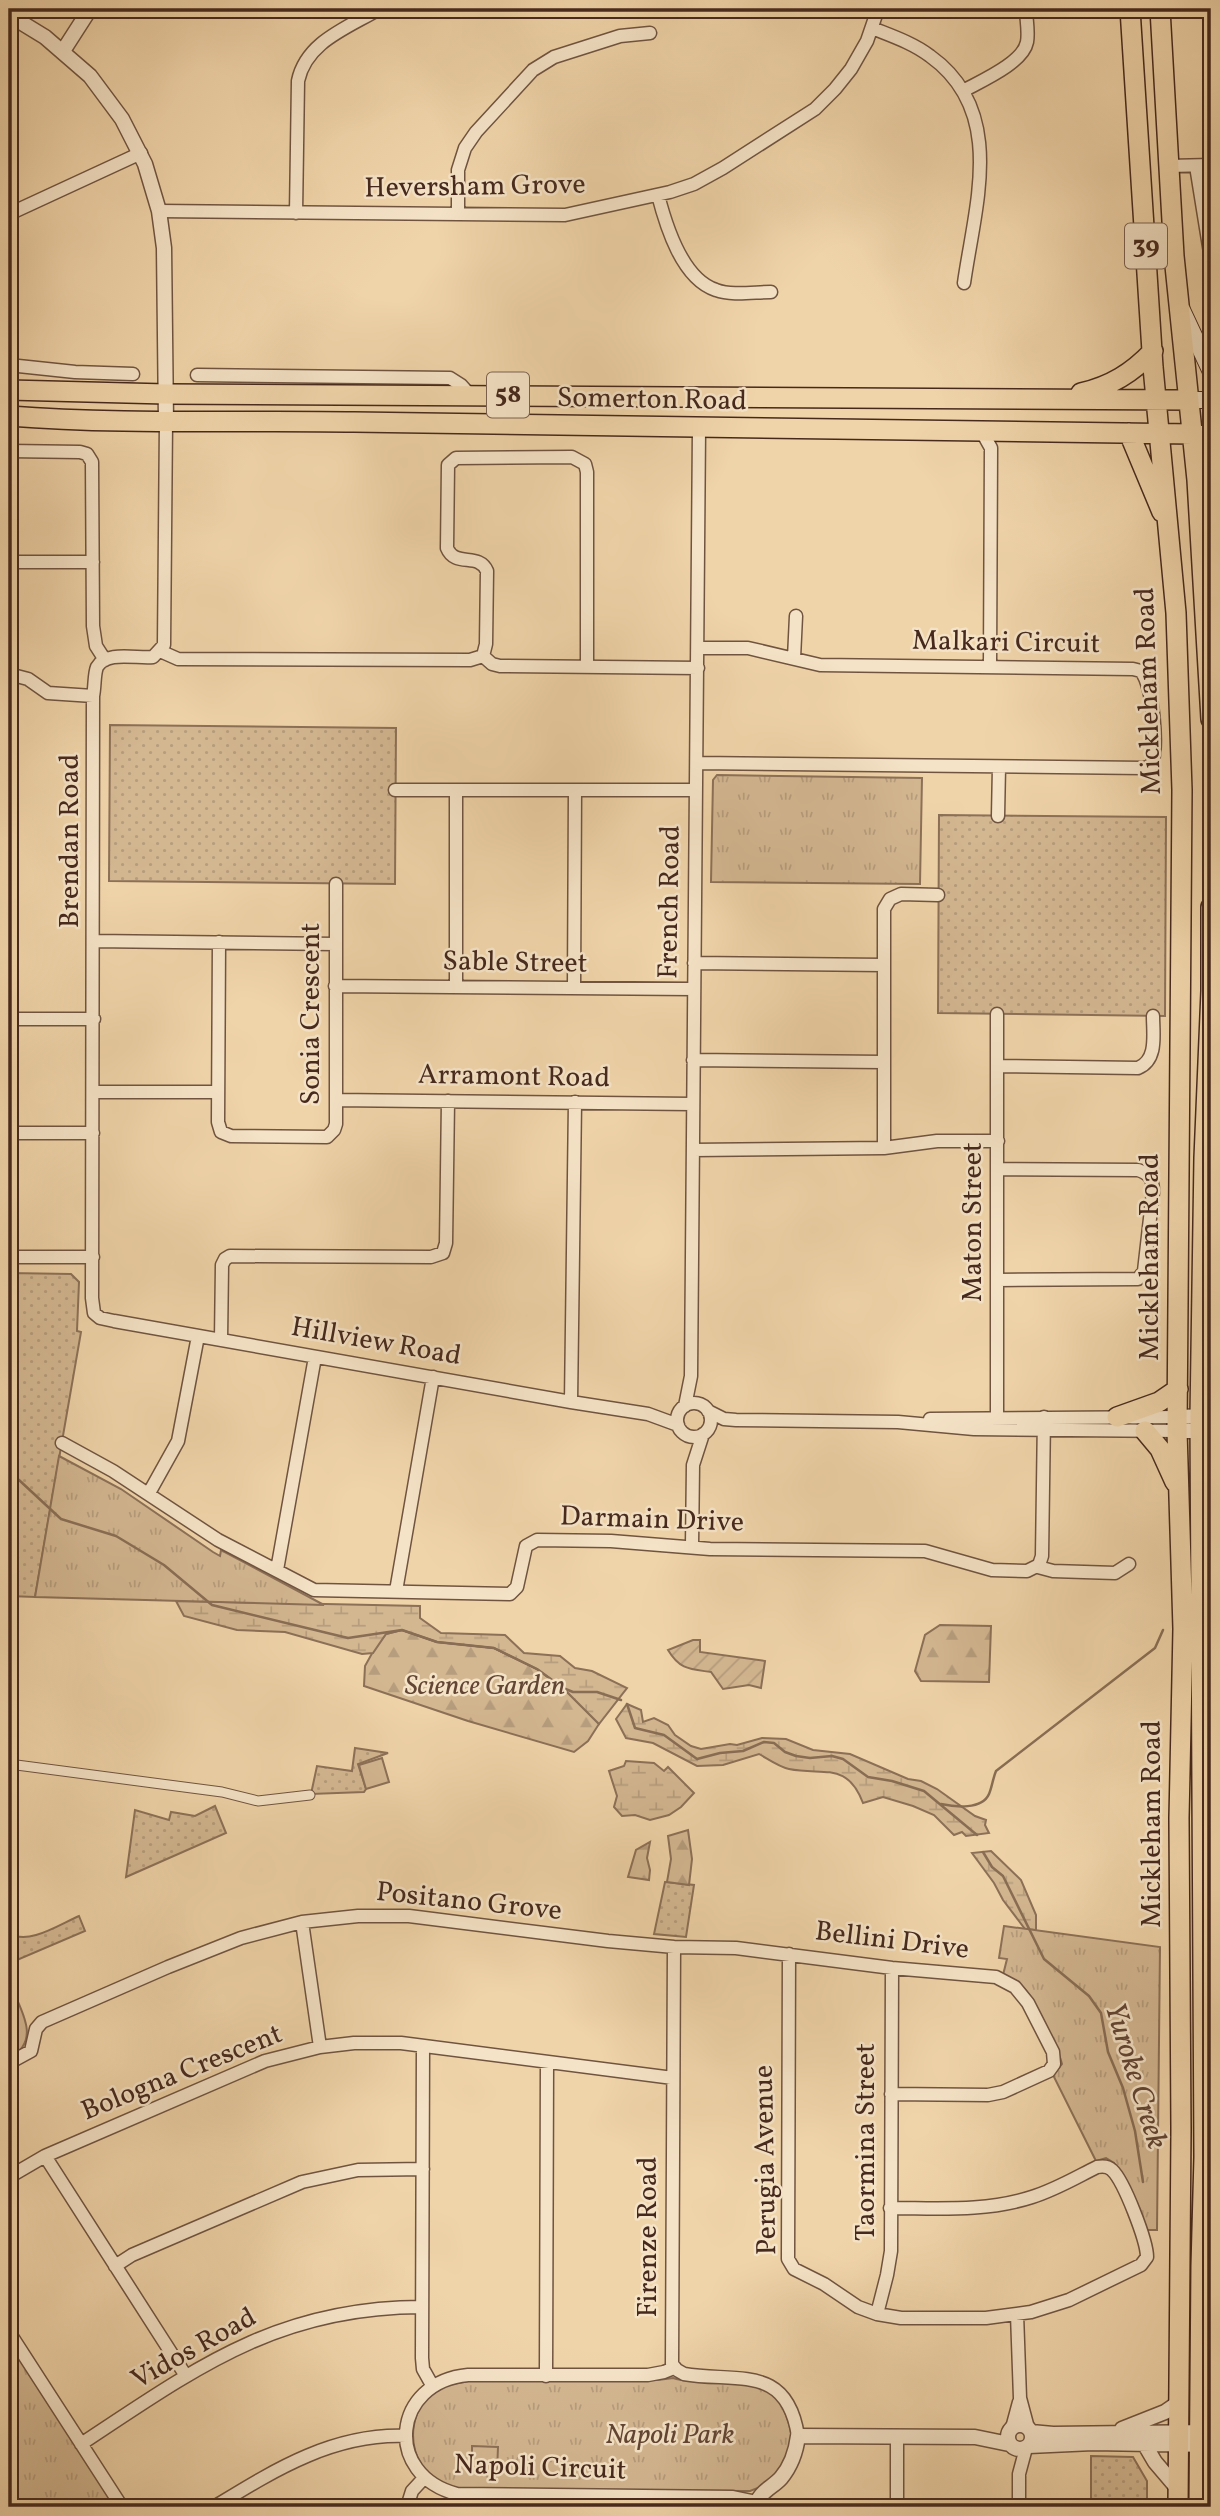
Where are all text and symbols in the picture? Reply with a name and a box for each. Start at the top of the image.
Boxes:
street label: Heversham Grove [364,166,586,208]
road number: 39 [1125,224,1167,268]
road number: 58 [487,372,529,418]
street label: Somerton Road [557,379,747,421]
street label: Mickleham Road [1126,587,1172,795]
street label: Malkari Circuit [911,622,1101,664]
street label: Brendan Road [51,754,90,928]
street label: French Road [649,825,691,979]
street label: Sonia Crescent [292,923,331,1105]
street label: Sable Street [442,942,588,984]
street label: Arramont Road [418,1056,610,1098]
street label: Maton Street [954,1142,993,1302]
street label: Mickleham Road [1131,1153,1170,1361]
street label: Hillview Road [288,1308,464,1376]
street label: Darmain Drive [559,1497,745,1543]
park label: Science Garden [405,1667,565,1706]
street label: Mickleham Road [1133,1720,1172,1928]
street label: Positano Grove [374,1873,564,1931]
street label: Bellini Drive [813,1912,971,1970]
water label: Yuroke Creek [1093,1998,1177,2155]
street label: Bologna Crescent [76,2015,288,2131]
street label: Taormina Street [847,2043,886,2241]
street label: Perugia Avenue [745,2064,787,2256]
street label: Firenze Road [629,2156,668,2318]
street label: Vidos Road [124,2299,264,2399]
park label: Napoli Park [606,2416,734,2455]
street label: Napoli Circuit [453,2445,627,2491]

